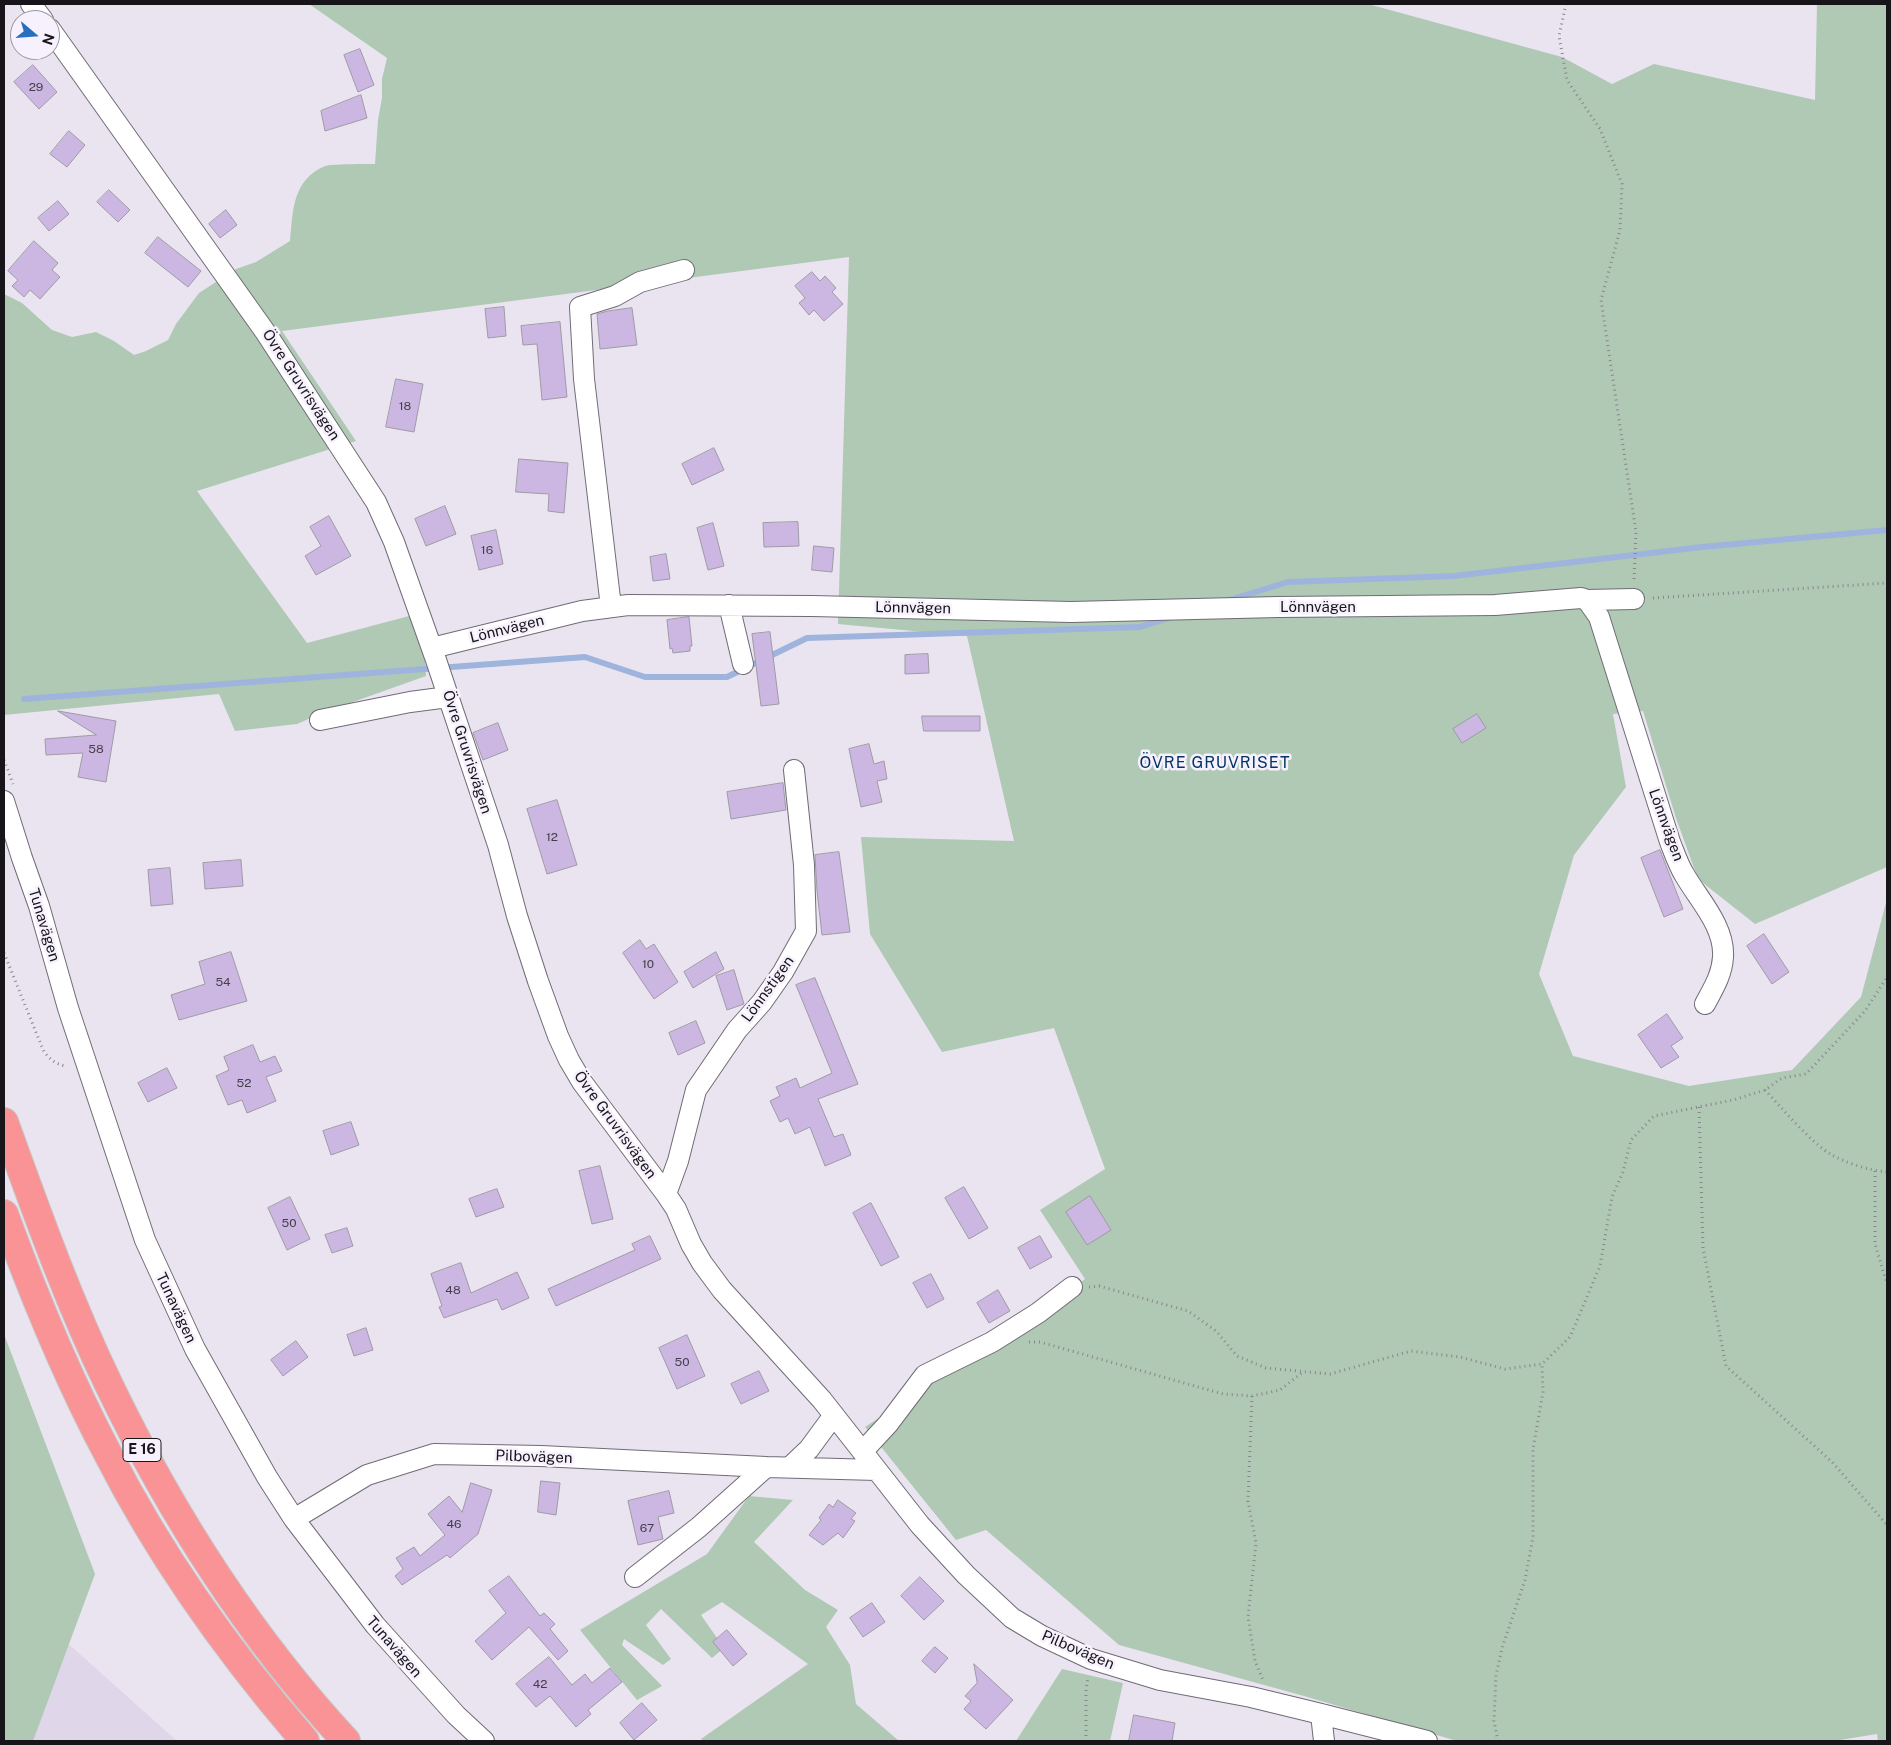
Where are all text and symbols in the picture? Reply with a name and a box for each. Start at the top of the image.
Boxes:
north arrow [10,10,60,60]
text: N [39,32,58,47]
house number: 29 [29,80,43,94]
street label: Övre Gruvrisvägen [258,326,344,444]
house number: 18 [399,399,411,413]
house number: 16 [481,543,493,557]
street label: Lönnvägen [875,598,951,618]
street label: Lönnvägen [1280,598,1356,616]
street label: Lönnvägen [468,611,546,647]
street label: Övre Gruvrisvägen [439,688,495,816]
house number: 58 [88,742,104,756]
district label: ÖVRE GRUVRISET [1138,753,1292,773]
street label: Lönnvägen [1645,786,1687,864]
house number: 12 [546,830,558,844]
street label: Tunavägen [24,886,64,964]
street label: Lönnstigen [738,952,798,1026]
house number: 10 [642,957,654,971]
house number: 54 [215,975,231,989]
street label: Övre Gruvrisvägen [570,1068,660,1182]
house number: 52 [237,1076,251,1090]
house number: 50 [281,1216,297,1230]
street label: Tunavägen [152,1270,200,1346]
house number: 48 [445,1283,461,1297]
house number: 50 [674,1355,690,1369]
road number: E 16 [123,1438,161,1462]
street label: Pilbovägen [495,1447,573,1467]
house number: 46 [446,1517,462,1531]
house number: 67 [640,1521,654,1535]
street label: Tunavägen [362,1613,426,1681]
street label: Pilbovägen [1039,1627,1117,1673]
house number: 42 [533,1677,547,1691]

